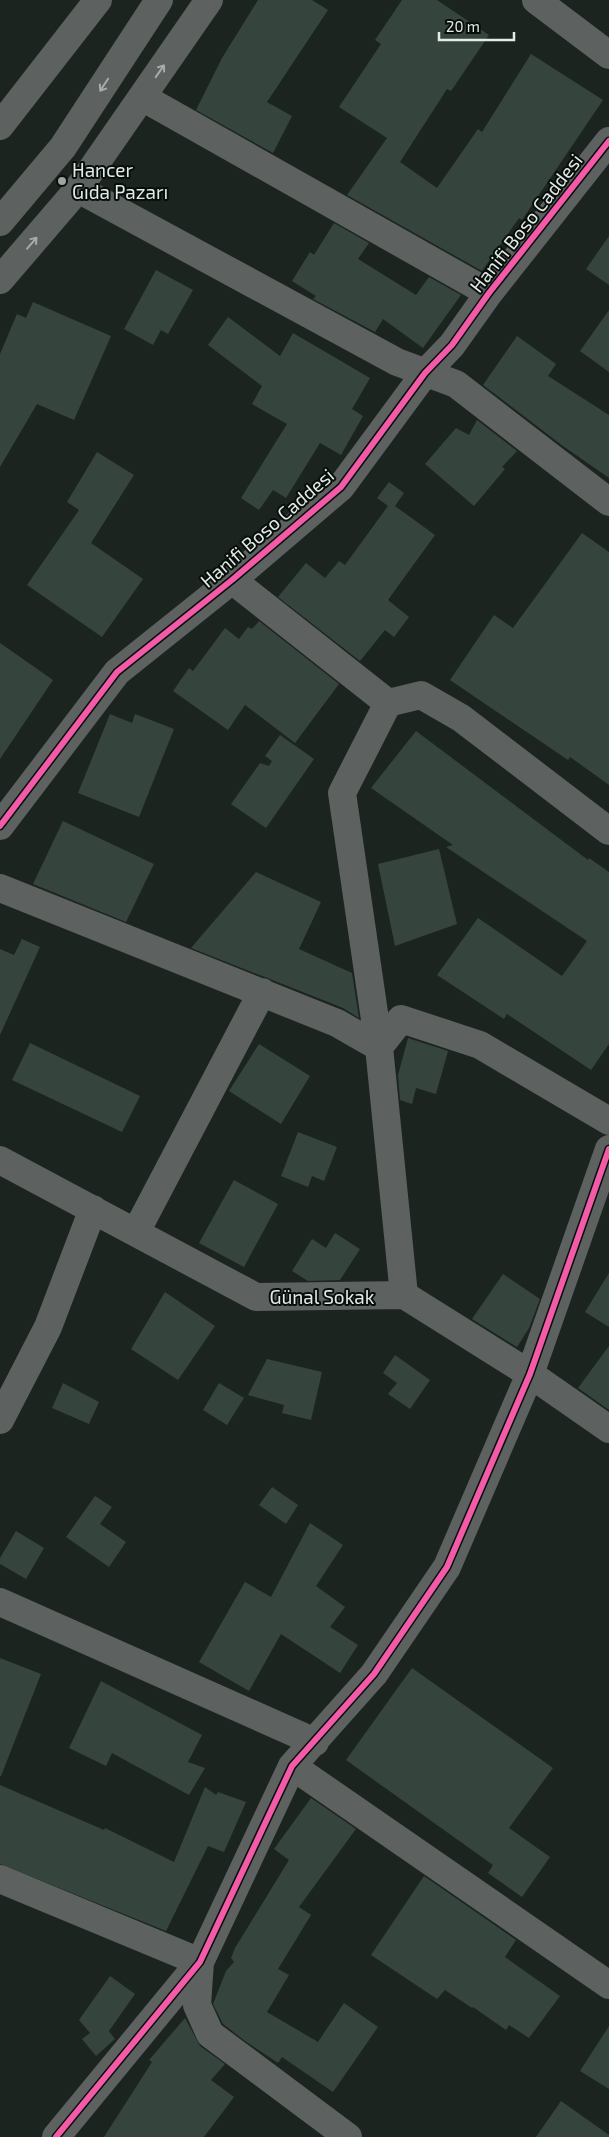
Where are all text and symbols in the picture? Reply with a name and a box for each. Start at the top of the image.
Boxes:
scale bar [439,10,514,42]
text: 20 m [446,17,480,35]
one-way arrow [155,64,165,78]
one-way arrow [98,78,109,92]
street label: Hanifi Boso Caddesi [464,149,587,297]
place label: Hancer Gıda Pazarı [72,158,168,203]
marker: Hancer Gıda Pazarı [56,175,68,187]
one-way arrow [26,237,37,250]
street label: Hanifi Boso Caddesi [195,463,338,592]
street label: Günal Sokak [270,1285,375,1308]

